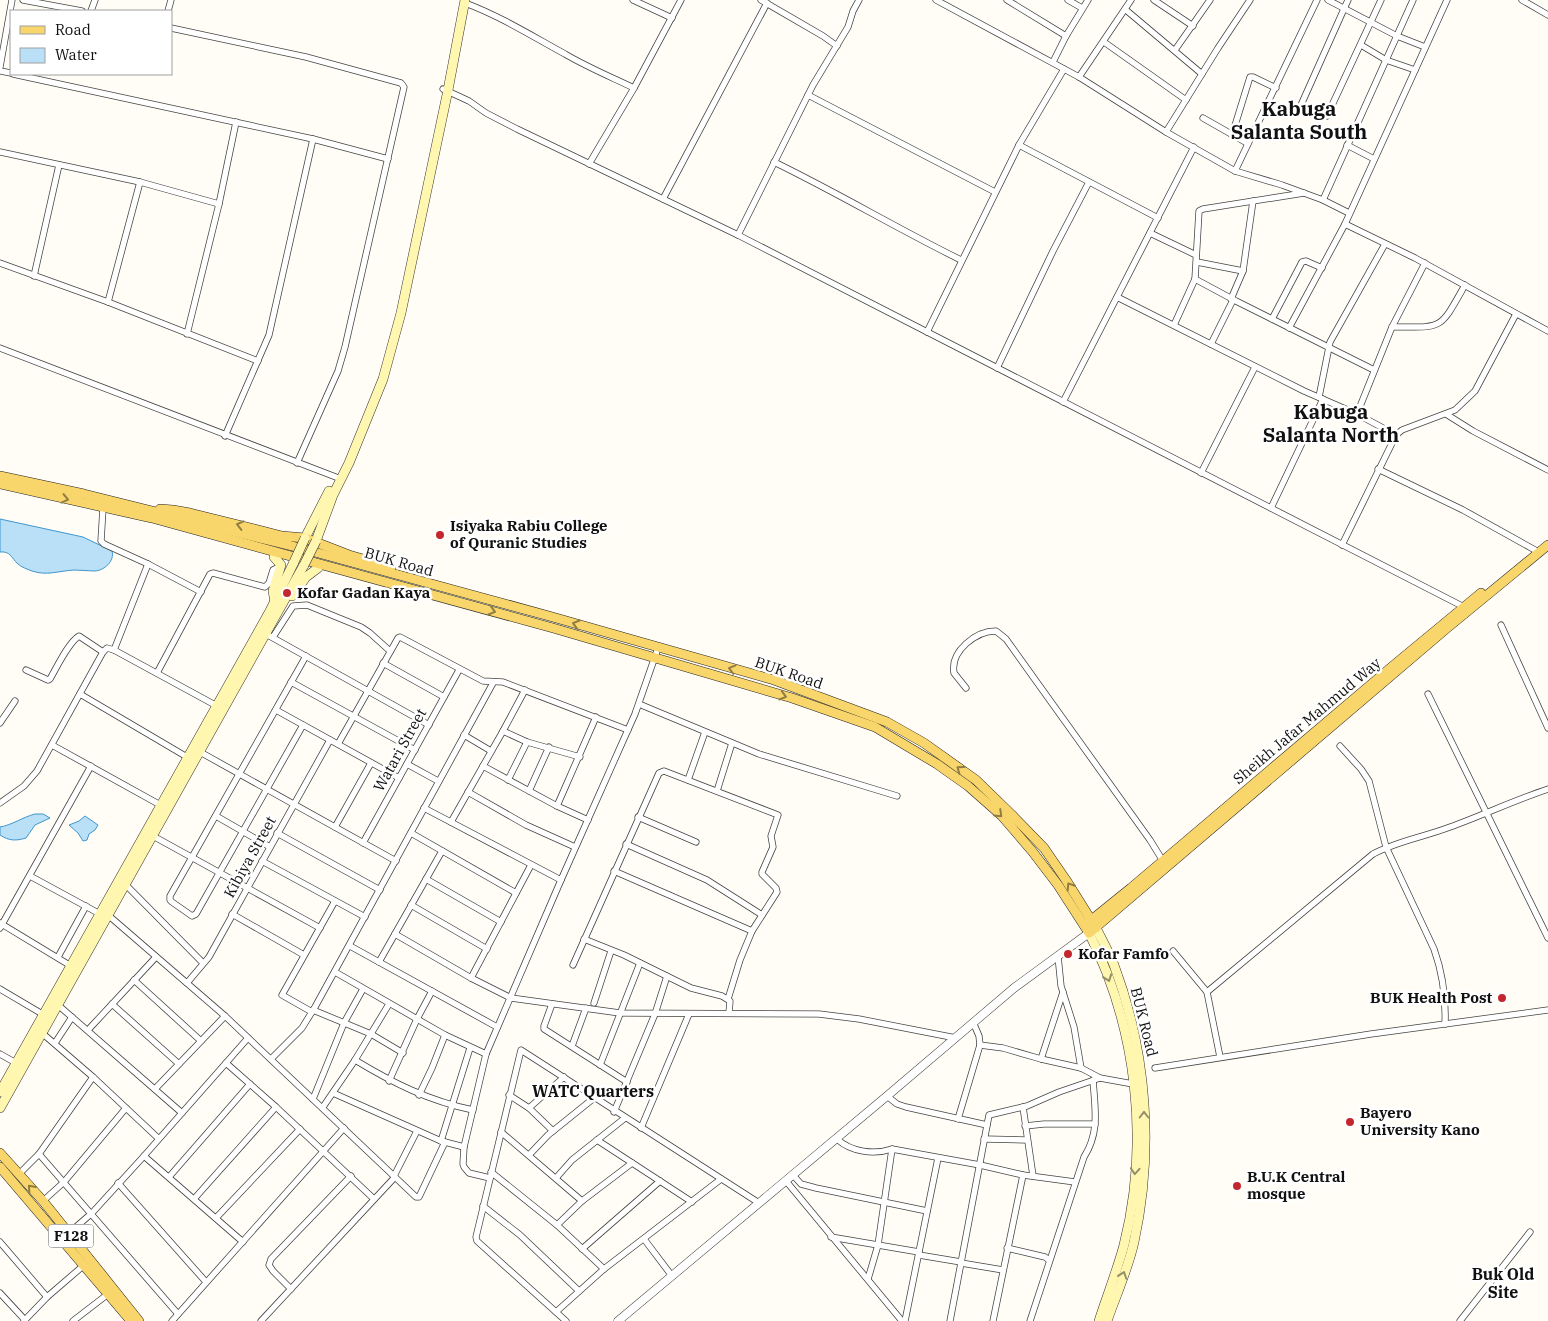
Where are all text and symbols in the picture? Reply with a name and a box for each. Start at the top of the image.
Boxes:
legend [10,10,172,75]
text: Road [55,20,91,39]
text: Water [55,45,97,64]
district label: Kabuga Salanta South [1231,95,1367,145]
district label: Kabuga Salanta North [1263,398,1399,448]
one-way arrow [60,493,69,504]
place label: Isiyaka Rabiu College of Quranic Studies [450,516,608,552]
one-way arrow [237,521,245,531]
marker: Isiyaka Rabiu College of Quranic Studies [434,529,446,541]
street label: BUK Road [362,543,436,580]
place label: Kofar Gadan Kaya [297,583,431,602]
marker: Kofar Gadan Kaya [281,587,293,599]
one-way arrow [488,606,496,616]
one-way arrow [572,620,581,630]
street label: BUK Road [753,652,826,693]
street label: Sheikh Jafar Mahmud Way [1229,653,1385,788]
one-way arrow [729,664,737,674]
one-way arrow [778,690,786,700]
street label: Watari Street [369,705,430,795]
one-way arrow [956,765,965,775]
one-way arrow [994,808,1003,817]
street label: Kibiya Street [219,813,280,901]
one-way arrow [1067,882,1077,891]
place label: Kofar Famfo [1078,944,1169,963]
marker: Kofar Famfo [1062,948,1074,960]
one-way arrow [1102,973,1112,981]
street label: BUK Road [1127,985,1162,1059]
place label: BUK Health Post [1370,988,1492,1007]
marker: BUK Health Post [1496,992,1508,1004]
district label: WATC Quarters [532,1081,654,1101]
place label: Bayero University Kano [1360,1103,1480,1139]
one-way arrow [1139,1111,1149,1118]
marker: Bayero University Kano [1344,1116,1356,1128]
place label: B.U.K Central mosque [1247,1167,1346,1203]
one-way arrow [1130,1168,1141,1176]
marker: B.U.K Central mosque [1231,1180,1243,1192]
one-way arrow [28,1185,37,1194]
road number: F128 [48,1224,94,1248]
district label: Buk Old Site [1472,1264,1534,1302]
one-way arrow [1117,1271,1127,1280]

